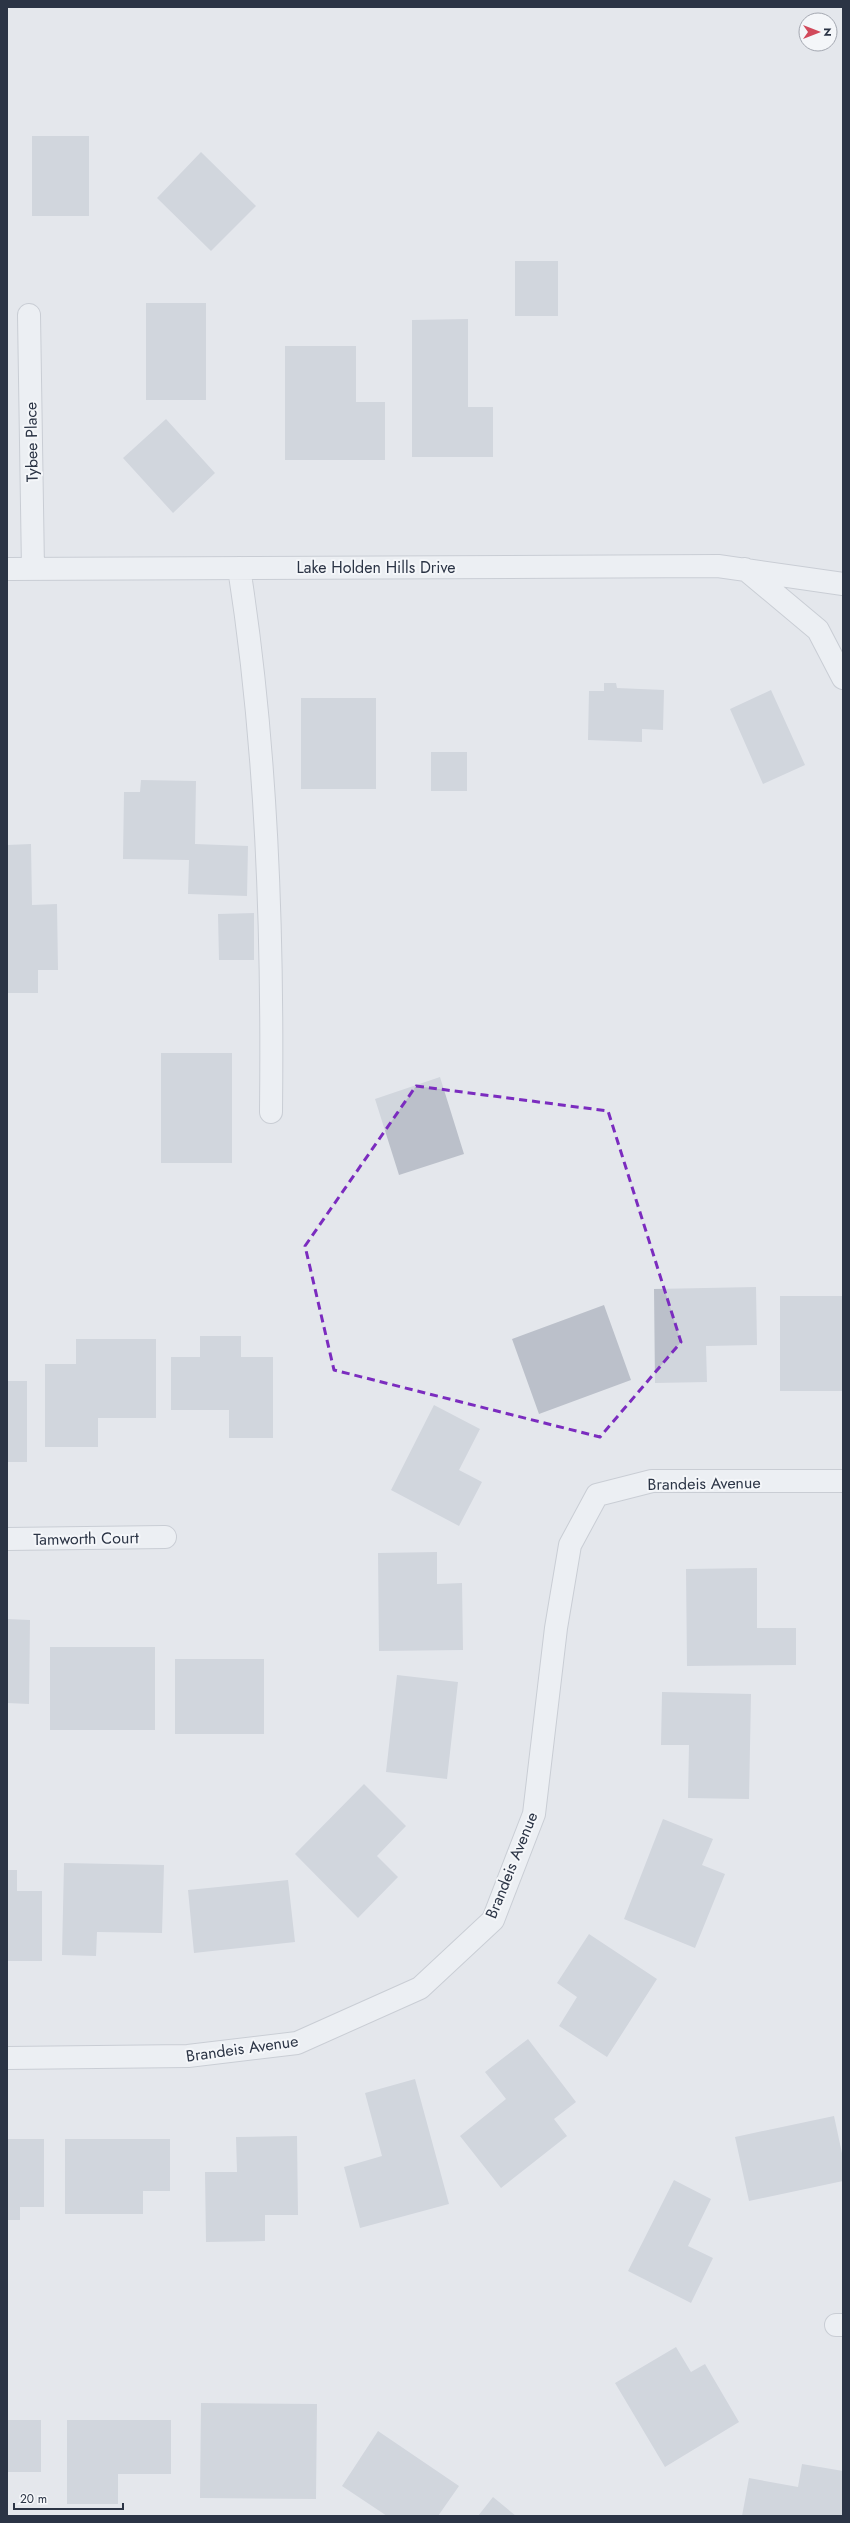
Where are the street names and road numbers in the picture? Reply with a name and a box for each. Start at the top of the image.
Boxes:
street label: Tybee Place [19,402,44,482]
street label: Lake Holden Hills Drive [297,556,455,579]
street label: Brandeis Avenue [647,1471,761,1496]
street label: Tamworth Court [33,1526,139,1551]
street label: Brandeis Avenue [480,1808,543,1922]
street label: Brandeis Avenue [184,2029,300,2068]

